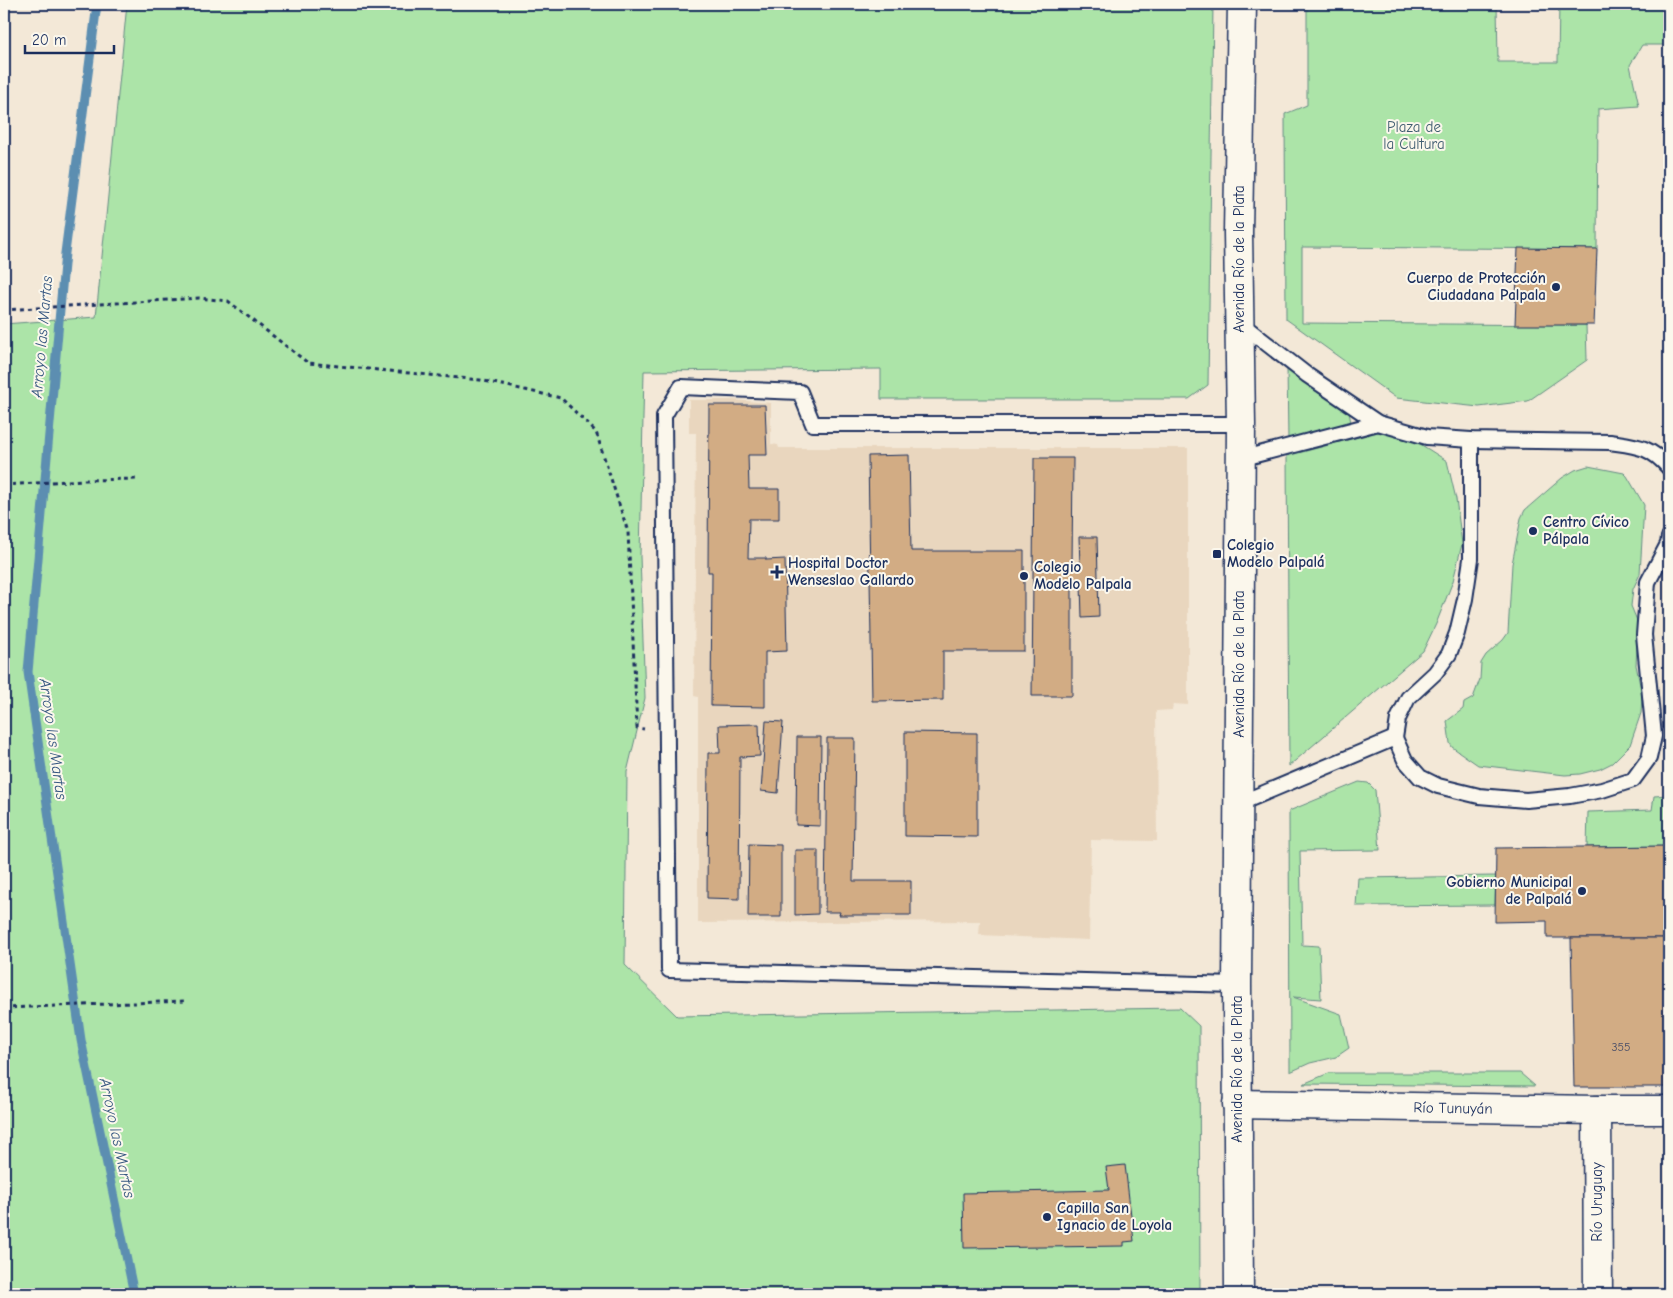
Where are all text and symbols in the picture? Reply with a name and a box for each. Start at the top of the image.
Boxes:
scale bar [25,22,114,54]
text: 20 m [32,31,66,49]
park label: Plaza de la Cultura [1383,118,1445,153]
street label: Avenida Río de la Plata [1230,185,1248,333]
place label: Cuerpo de Protección Ciudadana Palpala [1407,269,1546,304]
water label: Arroyo las Martas [28,275,56,400]
marker: Cuerpo de Protección Ciudadana Palpala [1550,281,1562,293]
place label: Centro Cívico Pálpala [1543,513,1629,548]
marker: Centro Cívico Pálpala [1527,525,1539,537]
place label: Colegio Modelo Palpalá [1227,536,1325,571]
marker: Colegio Modelo Palpalá [1211,548,1223,560]
place label: Hospital Doctor Wenseslao Gallardo [788,554,914,589]
place label: Colegio Modelo Palpala [1034,558,1132,593]
marker: Hospital Doctor Wenseslao Gallardo [770,565,784,579]
marker: Colegio Modelo Palpala [1018,570,1030,582]
street label: Avenida Río de la Plata [1230,590,1248,738]
water label: Arroyo las Martas [35,676,70,801]
place label: Gobierno Municipal de Palpalá [1446,873,1572,908]
marker: Gobierno Municipal de Palpalá [1576,885,1588,897]
street label: Avenida Río de la Plata [1228,995,1246,1143]
house number: 355 [1611,1040,1631,1054]
water label: Arroyo las Martas [95,1075,139,1200]
street label: Río Tunuyán [1413,1098,1493,1118]
street label: Río Uruguay [1588,1162,1606,1242]
place label: Capilla San Ignacio de Loyola [1057,1199,1172,1234]
marker: Capilla San Ignacio de Loyola [1041,1211,1053,1223]

